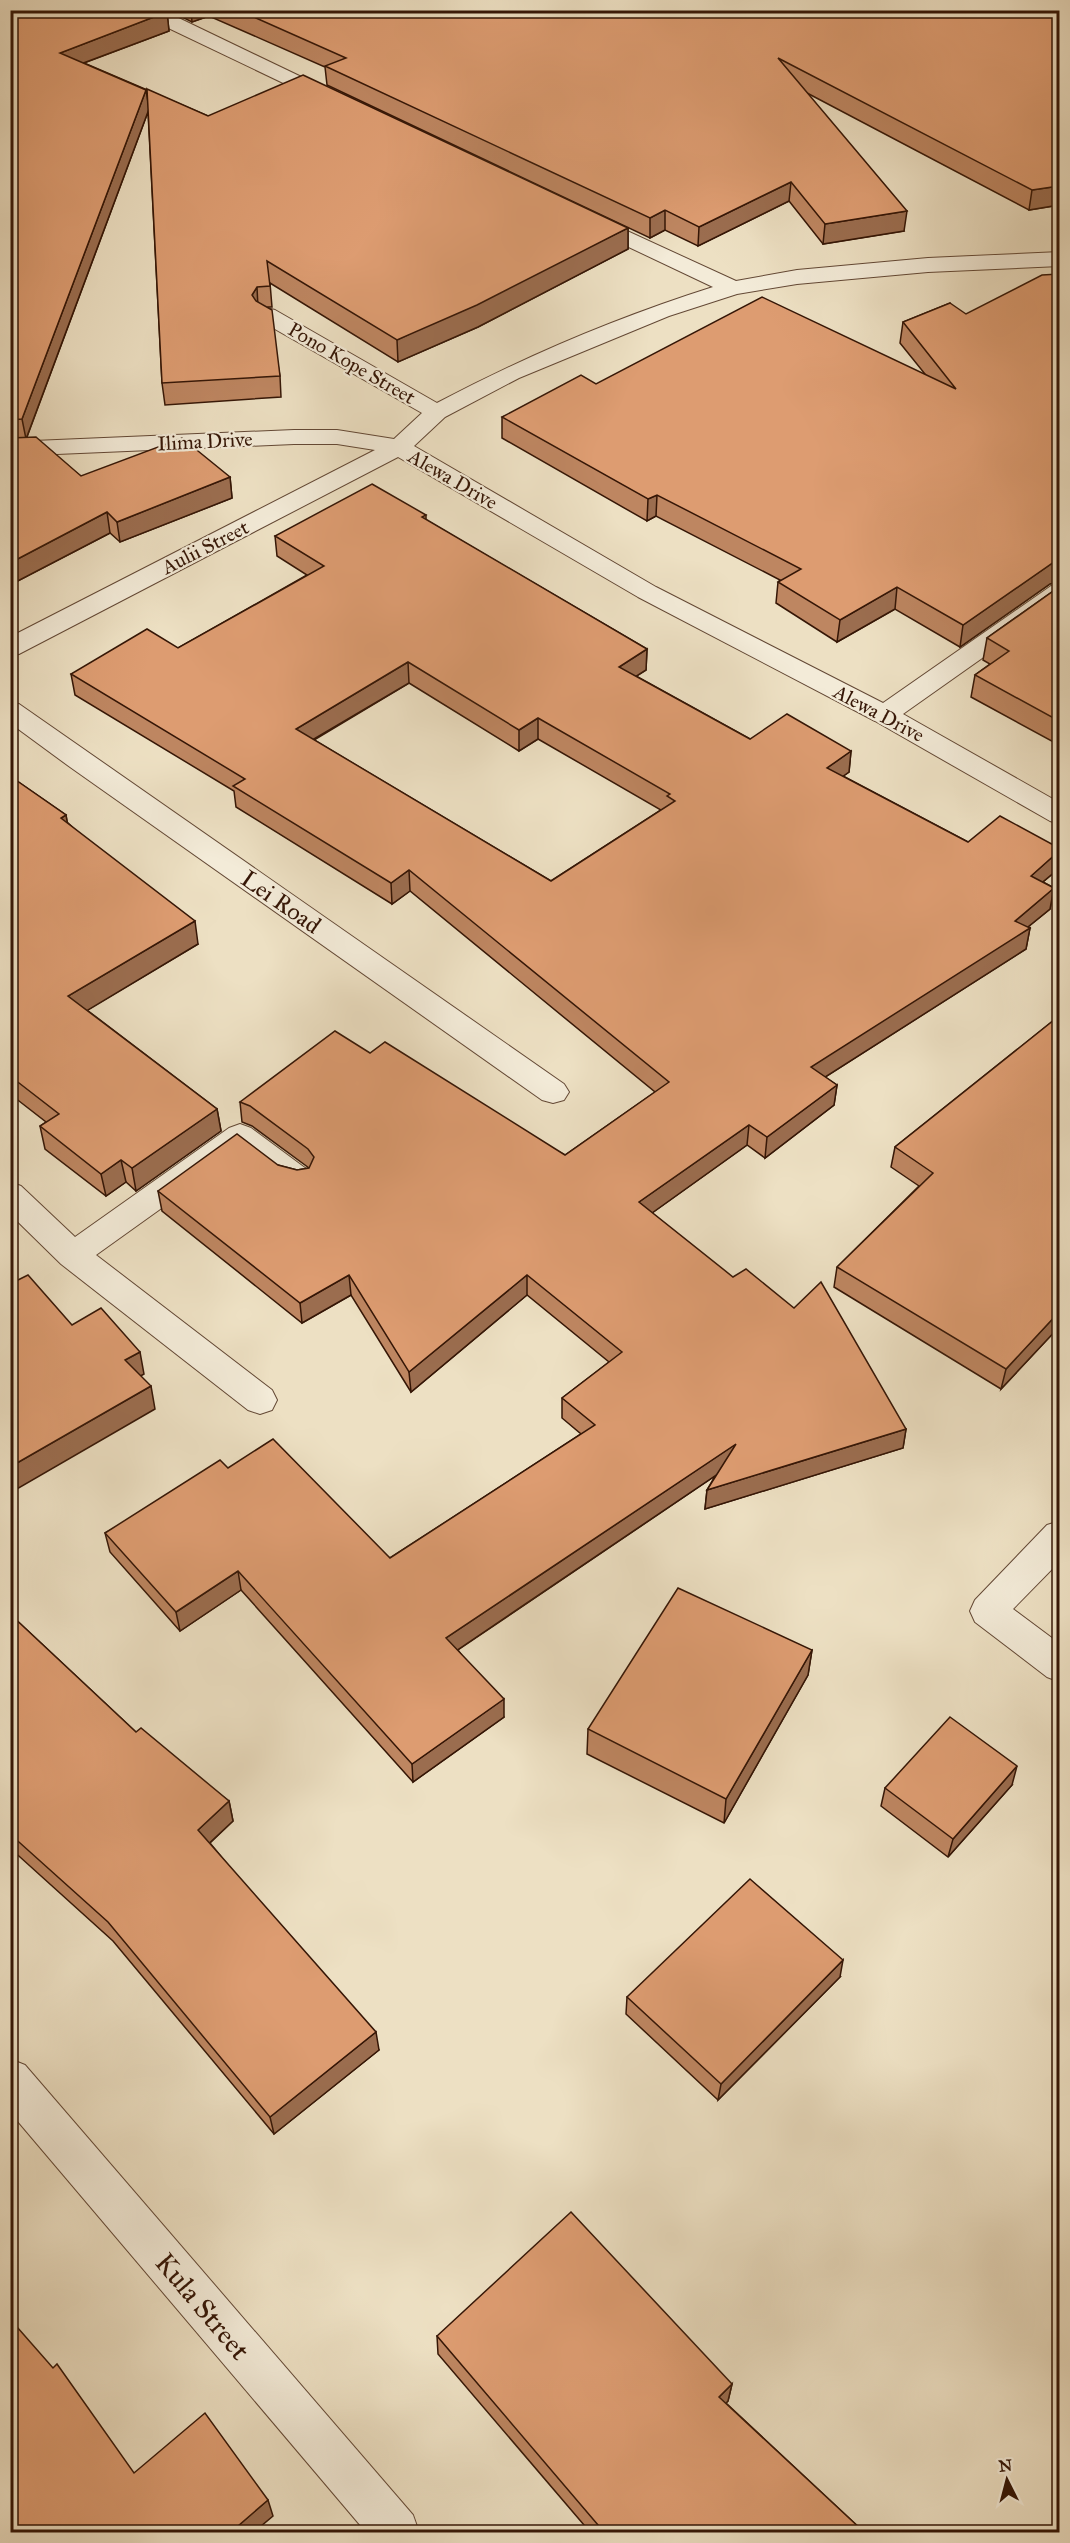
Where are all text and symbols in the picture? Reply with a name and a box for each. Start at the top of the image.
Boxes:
street label: Pono Kope Street [284,317,420,409]
street label: Ilima Drive [157,427,253,455]
street label: Alewa Drive [403,443,502,514]
street label: Aulii Street [157,515,252,580]
street label: Alewa Drive [829,679,928,747]
street label: Lei Road [235,864,327,940]
street label: Kula Street [148,2246,258,2367]
north arrow [977,2450,1037,2510]
text: N [998,2455,1014,2476]

